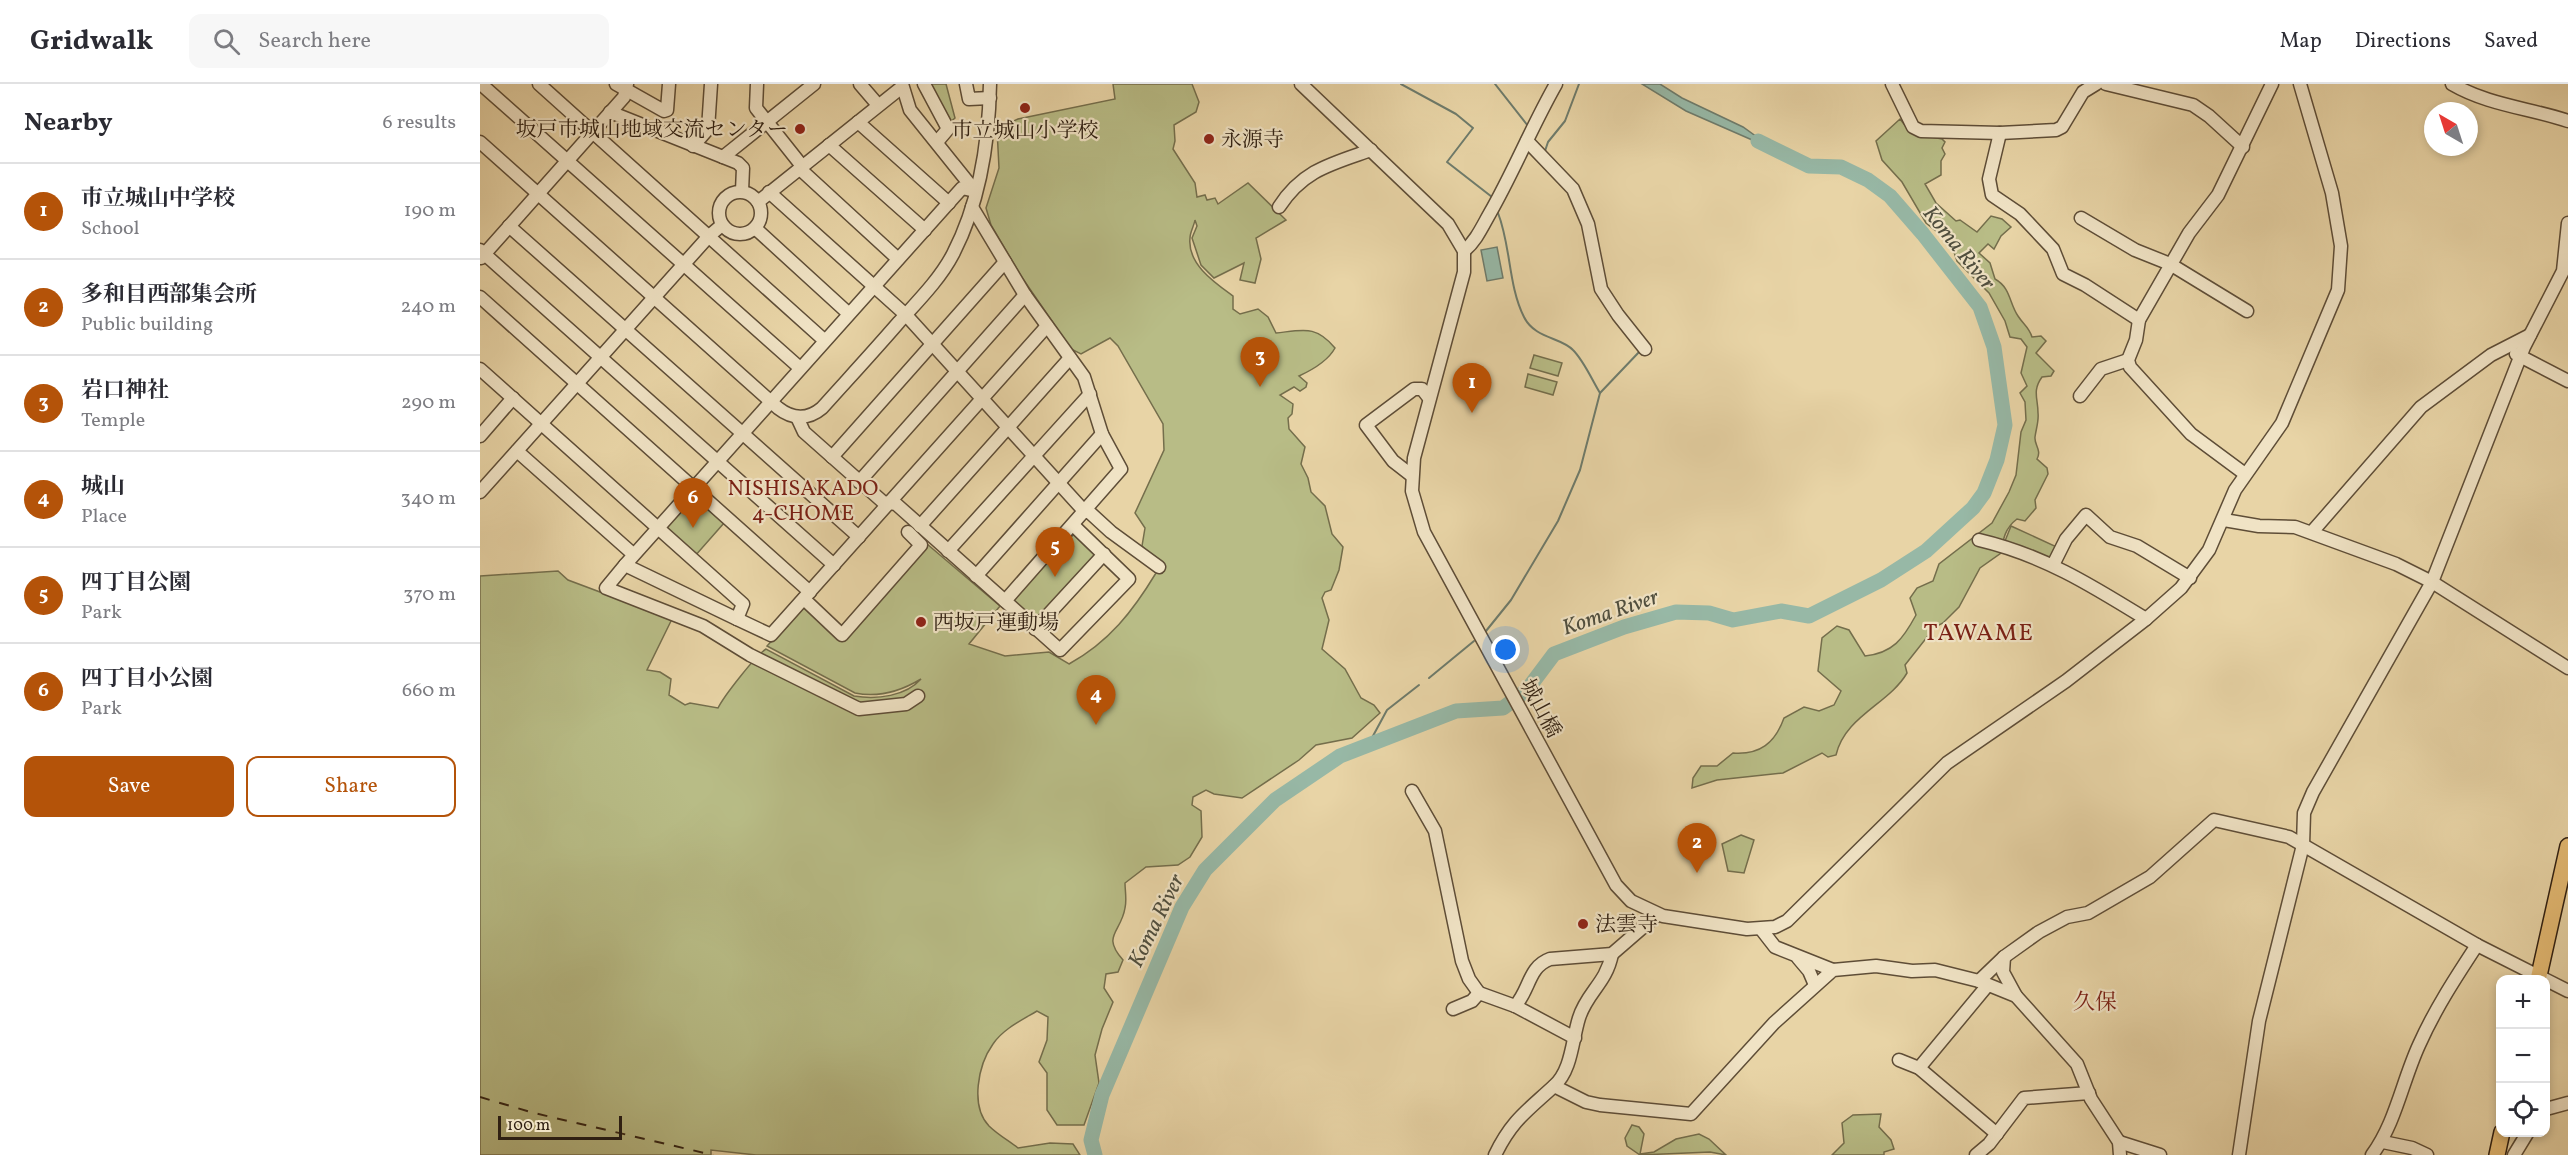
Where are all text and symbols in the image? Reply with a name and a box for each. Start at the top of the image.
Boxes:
search box [189,14,609,68]
text: Gridwalk [30,22,153,61]
icon: search [210,25,243,58]
text: Search here [258,26,371,57]
text: Map [2280,27,2322,56]
text: Directions [2355,27,2451,56]
text: Saved [2484,27,2538,56]
marker: 市立城山小学校 [1018,101,1032,115]
north arrow [2424,102,2478,156]
text: Nearby [24,105,113,141]
text: 6 results [383,109,456,137]
place label: 坂戸市城山地域交流センター [516,116,788,145]
place label: 市立城山小学校 [952,117,1099,146]
marker: 坂戸市城山地域交流センター [793,122,807,136]
place label: 永源寺 [1221,126,1284,155]
marker: 永源寺 [1202,132,1216,146]
text: 市立城山中学校 [81,184,235,215]
text: 1 [39,197,48,225]
text: 190 m [404,197,456,225]
water label: Koma River [1914,200,2002,298]
text: School [81,215,139,243]
text: 多和目西部集会所 [81,280,257,311]
text: 2 [38,293,49,321]
text: 240 m [401,293,456,321]
text: Public building [81,311,213,339]
pin: 3 [1240,338,1280,387]
pin: 1 [1452,364,1492,413]
text: 岩口神社 [81,376,169,407]
text: 3 [38,389,49,417]
text: 290 m [401,389,456,417]
text: Temple [81,407,145,435]
text: 城山 [81,472,125,503]
district label: NISHISAKADO 4-CHOME [728,474,878,530]
pin: 6 [674,478,712,528]
text: 4 [37,485,50,513]
text: 340 m [400,485,456,513]
text: Place [81,503,127,531]
pin: 5 [1036,528,1074,577]
text: 四丁目公園 [81,568,191,599]
text: 5 [39,581,48,609]
text: 370 m [403,581,456,609]
water label: Koma River [1558,582,1664,644]
text: Park [81,599,122,627]
place label: 西坂戸運動場 [933,609,1059,638]
marker: 西坂戸運動場 [914,615,928,629]
district label: TAWAME [1924,617,2034,651]
your location [1491,635,1520,664]
text: 四丁目小公園 [81,664,213,695]
street label: 城山橋 [1512,674,1567,743]
pin: 4 [1076,676,1116,725]
text: 6 [38,677,49,705]
text: 660 m [402,677,456,705]
text: Park [81,695,122,723]
button: Save [24,756,234,817]
button: Share [246,756,456,817]
pin: 2 [1678,824,1716,873]
water label: Koma River [1121,868,1194,973]
place label: 法雲寺 [1595,911,1658,940]
marker: 法雲寺 [1576,917,1590,931]
map controls [2496,975,2550,1137]
button: + [2496,975,2550,1029]
district label: 久保 [2073,988,2117,1019]
button: − [2496,1029,2550,1083]
button: locate [2496,1083,2550,1137]
scale bar [498,1113,622,1140]
text: 100 m [507,1115,550,1137]

